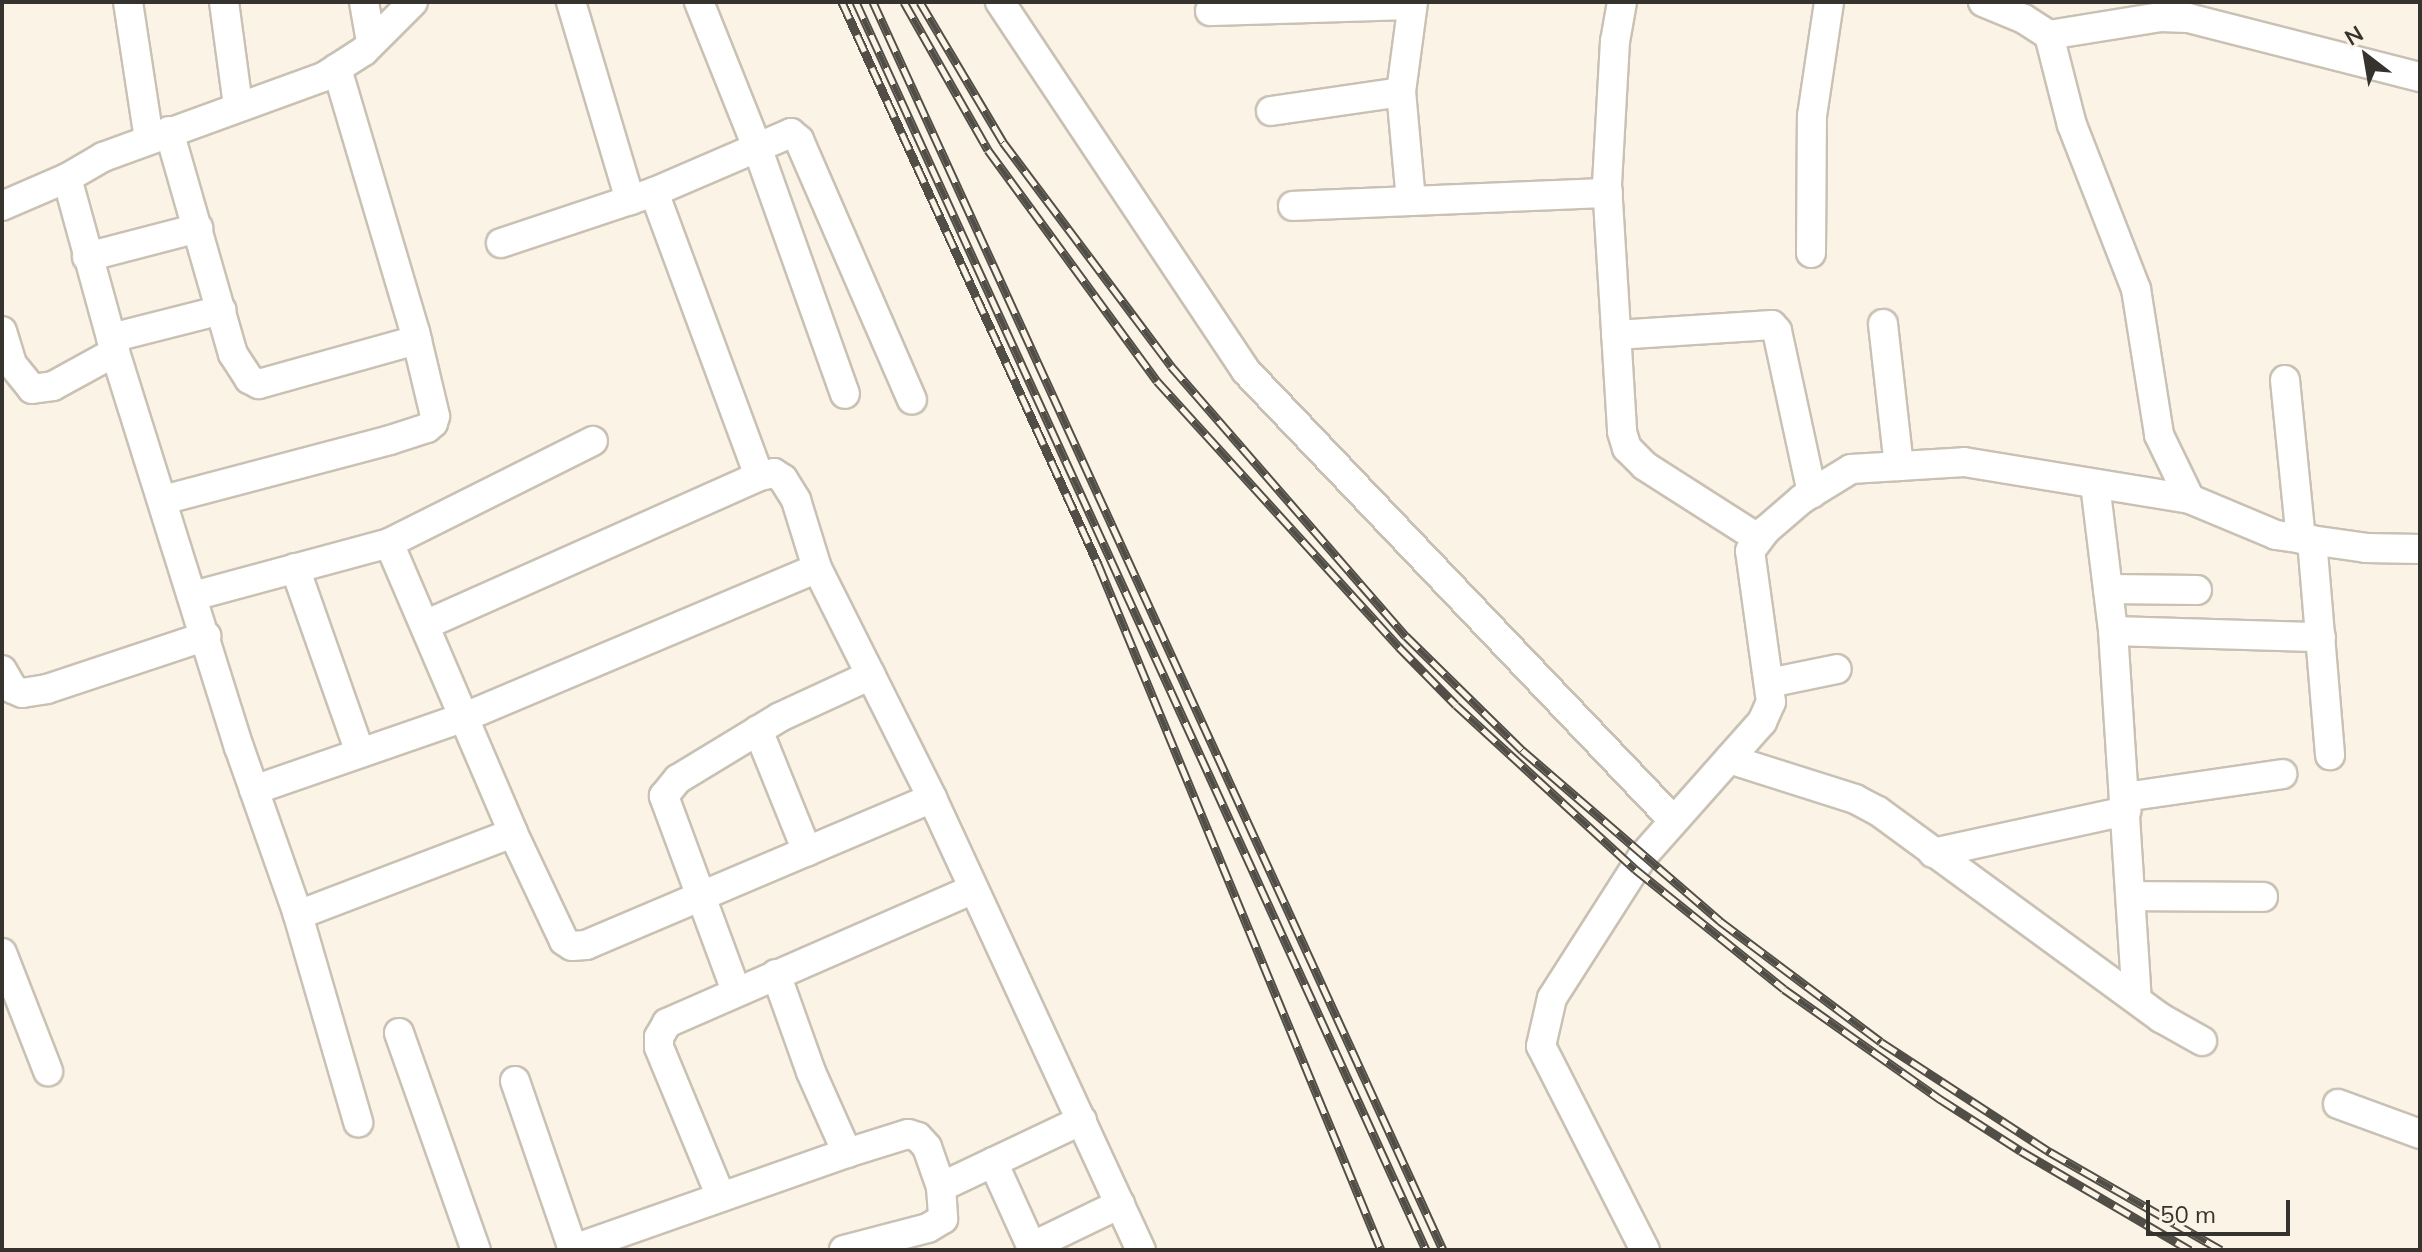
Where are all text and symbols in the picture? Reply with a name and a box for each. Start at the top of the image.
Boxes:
north arrow [2326,16,2406,96]
text: N [2339,19,2368,52]
scale bar [2150,1184,2294,1234]
text: 50 m [2160,1199,2216,1229]

